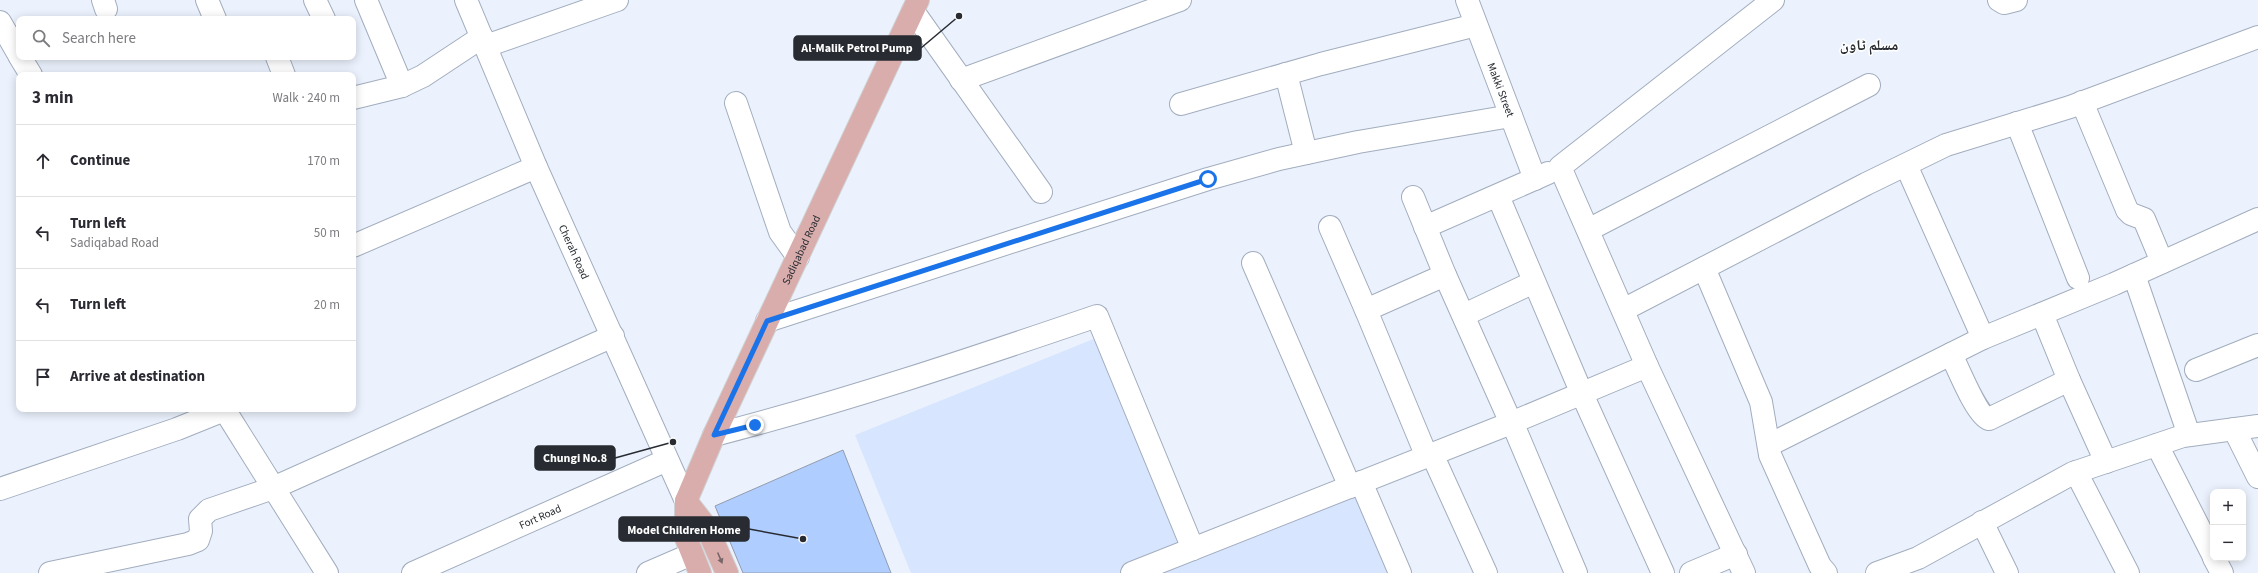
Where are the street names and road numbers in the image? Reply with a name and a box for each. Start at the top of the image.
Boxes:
street label: Makki Street [1483,61,1518,119]
street label: Sadiqabad Road [779,213,824,287]
street label: Cherah Road [555,222,592,282]
street label: Fort Road [517,501,564,533]

